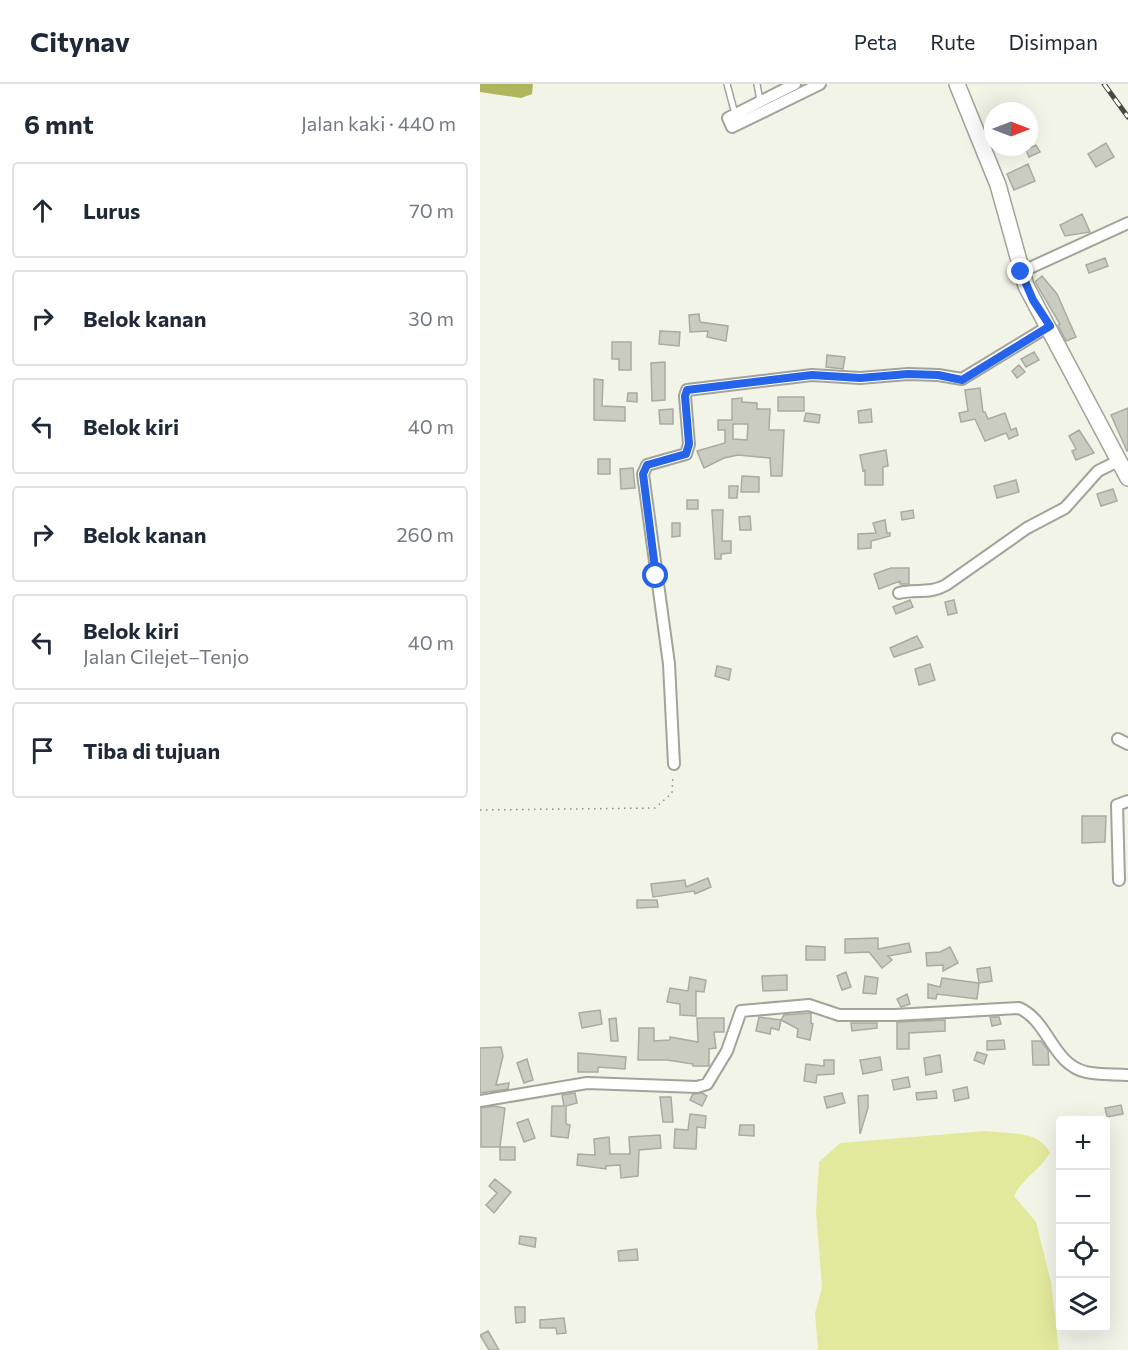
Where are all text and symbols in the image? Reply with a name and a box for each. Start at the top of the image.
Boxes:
text: Citynav [30,24,130,58]
text: Peta [854,29,897,54]
text: Rute [930,29,975,54]
text: Disimpan [1008,29,1098,54]
north arrow [984,102,1038,156]
text: 6 mnt [24,108,94,139]
text: Jalan kaki · 440 m [301,111,456,135]
icon: ahead [26,194,59,227]
text: Lurus [83,197,140,224]
text: 70 m [409,198,454,222]
route end [1007,258,1033,284]
icon: right [26,302,59,335]
text: Belok kanan [83,305,206,332]
text: 30 m [408,306,454,330]
icon: left [26,410,59,443]
text: Belok kiri [83,413,179,440]
text: 40 m [408,414,454,438]
icon: right [26,518,59,551]
text: Belok kanan [83,521,206,548]
text: 260 m [396,522,454,546]
route start [642,562,668,588]
text: Belok kiri [83,617,179,644]
icon: left [26,626,59,659]
text: 40 m [408,630,454,654]
text: Jalan Cilejet–Tenjo [83,644,249,668]
icon: arrive [26,734,59,767]
text: Tiba di tujuan [83,737,220,764]
map controls [1056,1116,1110,1332]
button: + [1056,1116,1110,1170]
button: − [1056,1170,1110,1224]
button: locate [1056,1224,1110,1278]
button: layers [1056,1278,1110,1332]

